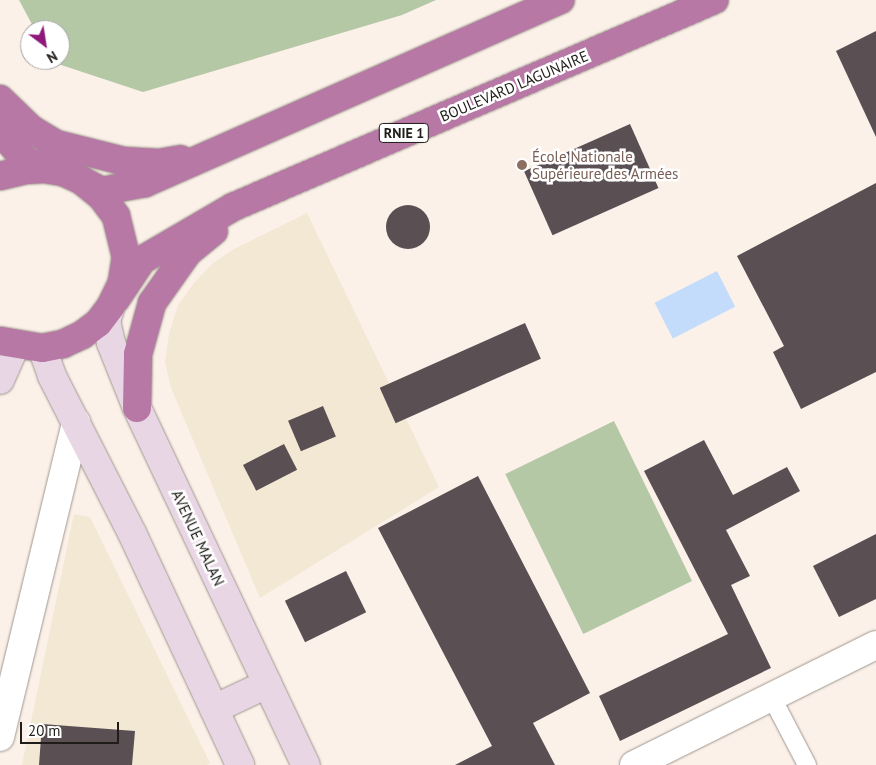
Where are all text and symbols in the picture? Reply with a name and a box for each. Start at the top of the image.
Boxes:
north arrow [20,20,70,70]
text: N [44,47,61,67]
street label: BOULEVARD LAGUNAIRE [437,47,591,125]
road number: RNIE 1 [378,122,430,144]
place label: École Nationale Supérieure des Armées [532,147,679,182]
marker: École Nationale Supérieure des Armées [516,159,528,171]
street label: AVENUE MALAN [168,487,228,589]
scale bar [22,712,121,744]
text: 20 m [28,721,61,740]

